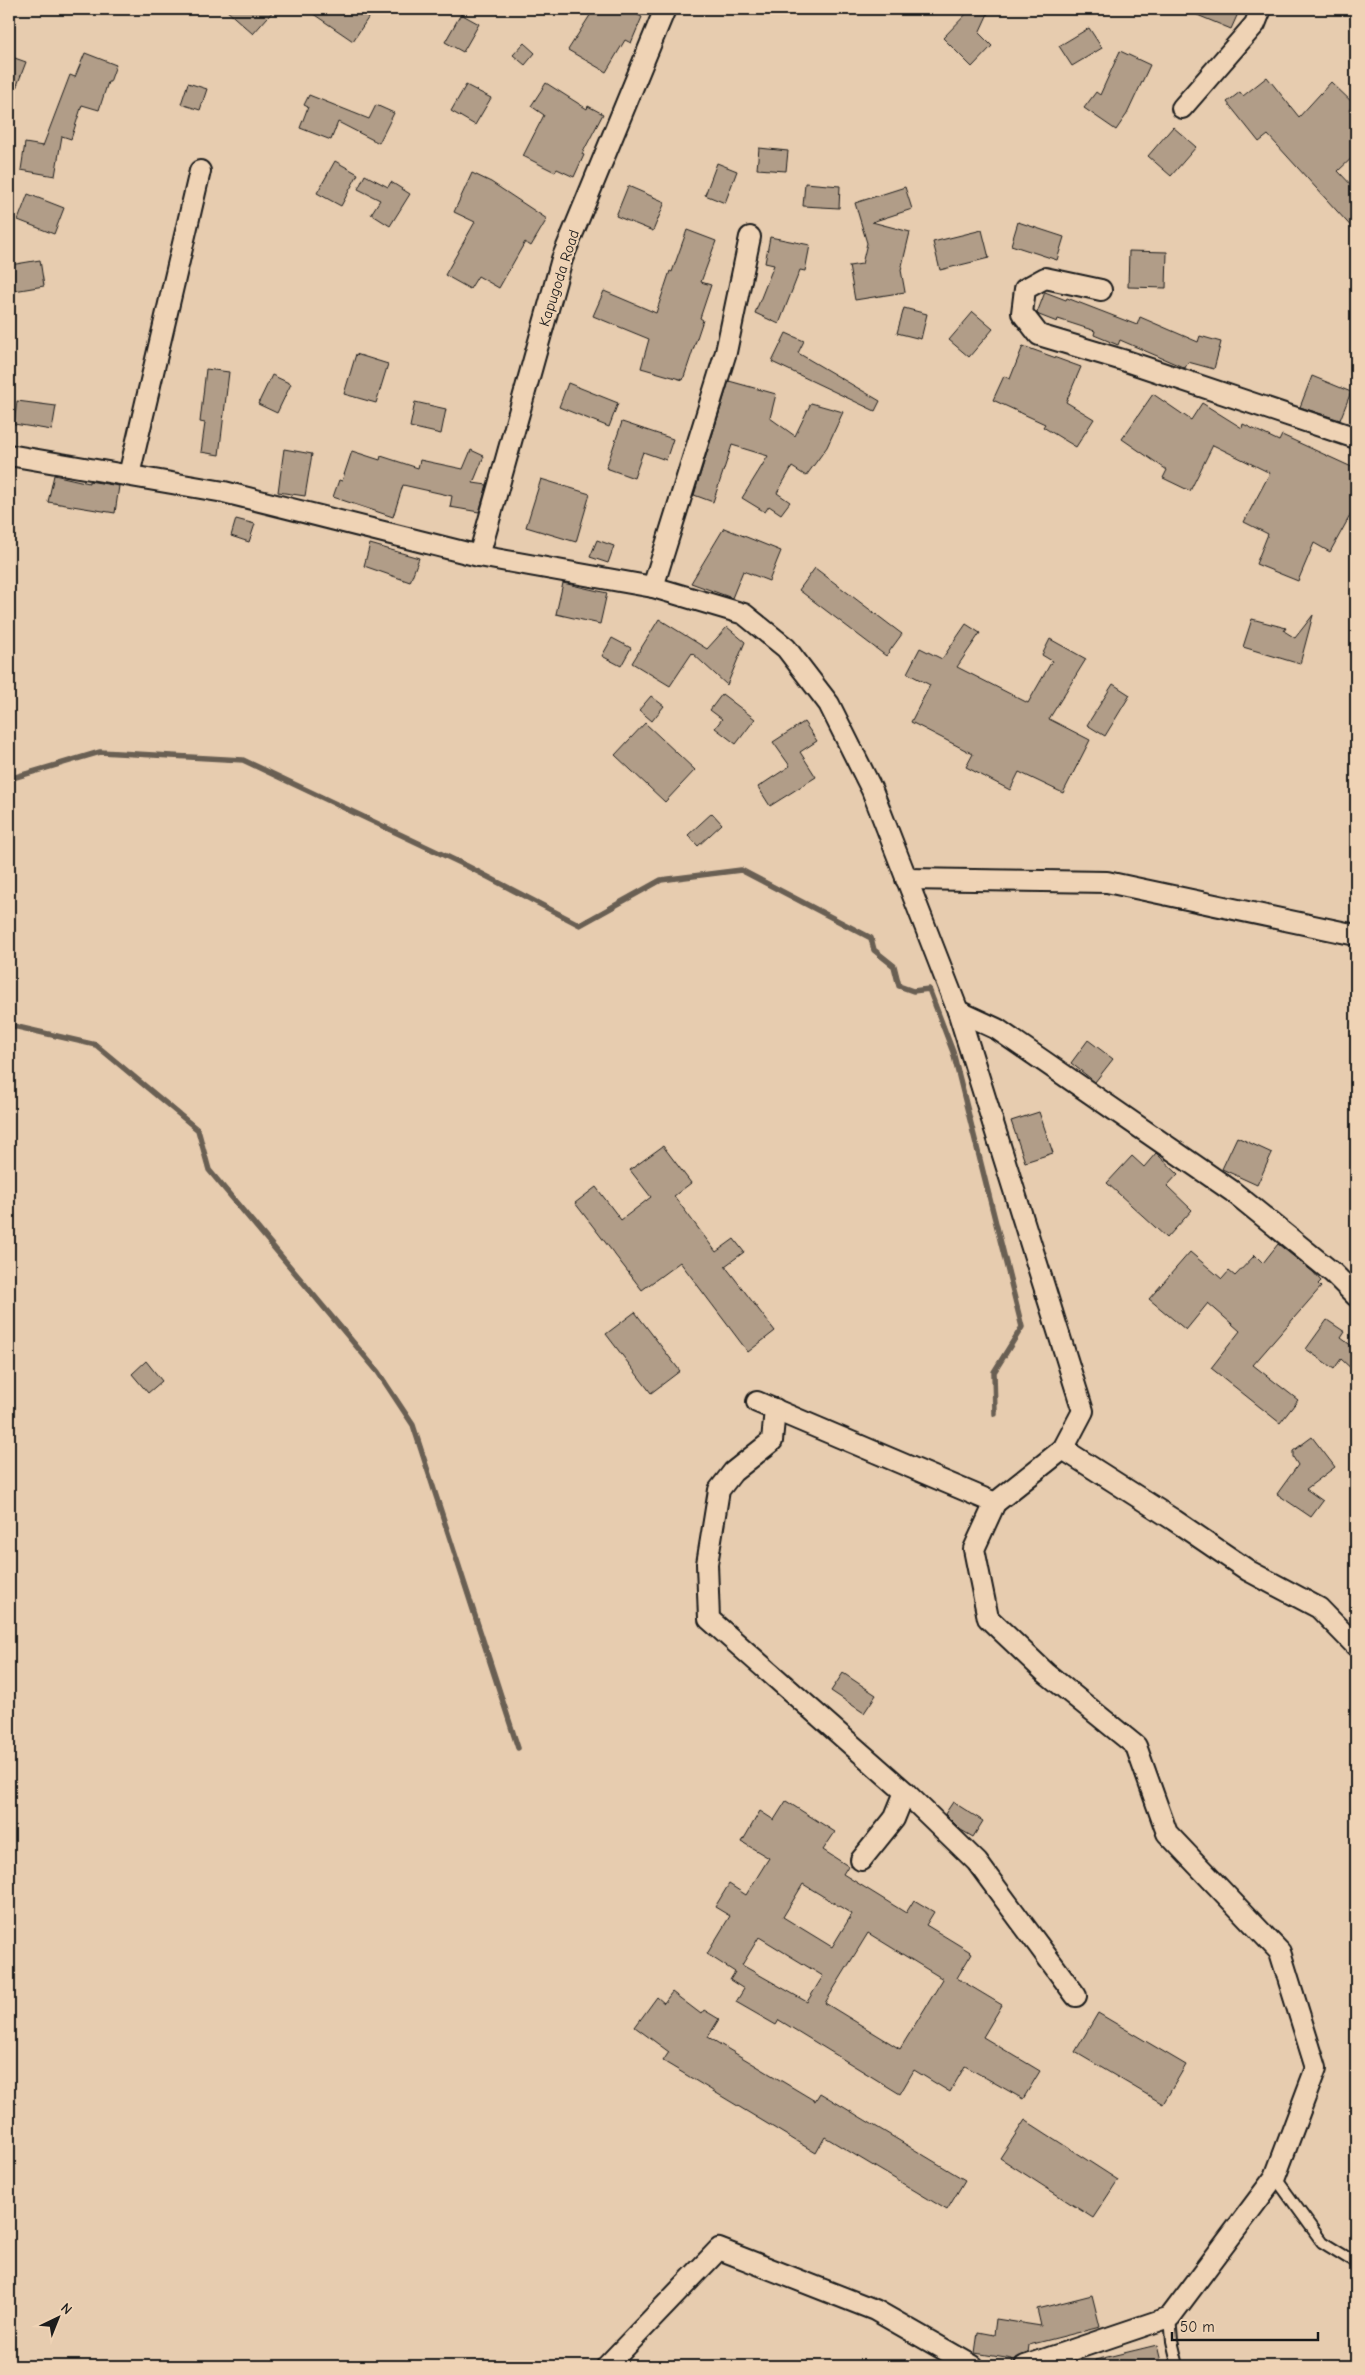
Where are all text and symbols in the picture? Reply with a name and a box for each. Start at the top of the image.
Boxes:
street label: Kapugoda Road [535,227,583,329]
north arrow [32,2292,82,2342]
text: N [57,2300,76,2318]
scale bar [1172,2310,1319,2342]
text: 50 m [1180,2318,1215,2336]

